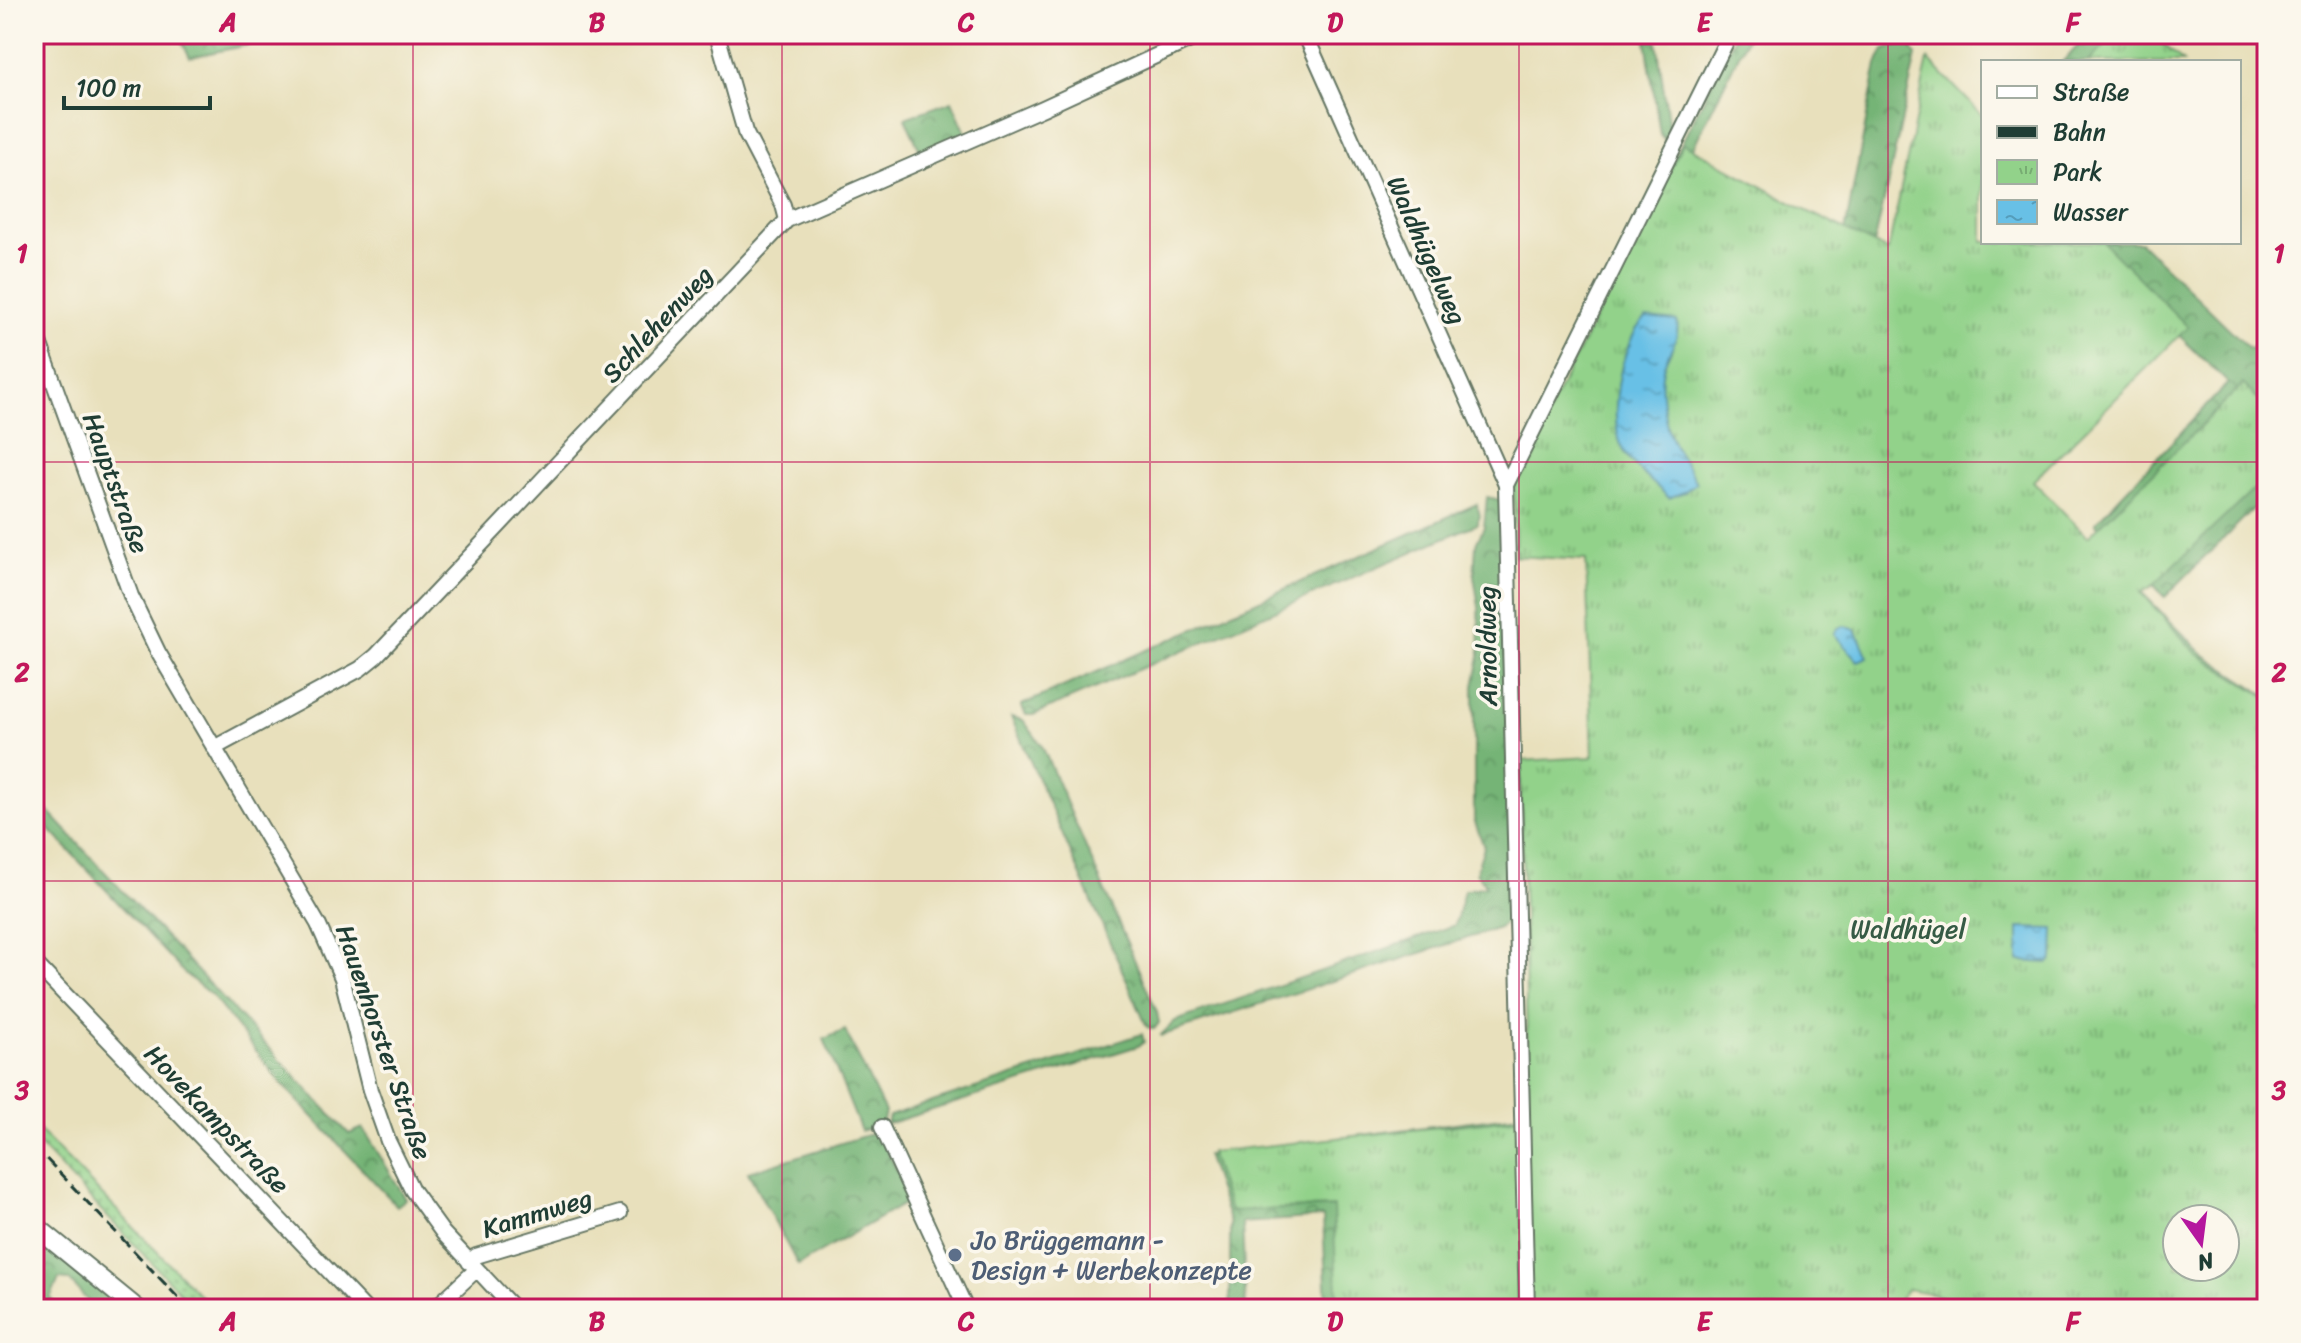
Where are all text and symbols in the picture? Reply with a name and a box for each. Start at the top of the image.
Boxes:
text: A [218,0,237,45]
text: B [589,0,606,45]
text: C [957,0,975,45]
text: D [1327,0,1343,45]
text: E [1697,0,1714,45]
text: F [2065,0,2082,45]
scale bar [64,60,210,110]
legend [1981,60,2241,244]
text: 100 m [76,67,141,109]
text: Straße [2053,71,2129,113]
text: Bahn [2053,111,2106,153]
text: Park [2053,151,2102,193]
street label: Waldhügelweg [1374,168,1480,332]
text: Wasser [2053,191,2129,233]
text: 1 [16,230,28,276]
text: 1 [2273,230,2285,276]
street label: Schlehenweg [590,254,724,394]
street label: Hauptstraße [69,406,163,560]
street label: Arnoldweg [1463,585,1511,708]
text: 2 [13,649,30,695]
text: 2 [2270,649,2287,695]
park label: Waldhügel [1850,906,1966,952]
street label: Hauenhorster Straße [322,918,446,1166]
street label: Hovekampstraße [133,1033,301,1205]
text: 3 [14,1067,30,1113]
text: 3 [2271,1067,2287,1113]
street label: Kammweg [476,1174,598,1252]
north arrow [2161,1203,2241,1283]
place label: Jo Brüggemann - Design + Werbekonzepte [970,1217,1252,1293]
text: N [2193,1241,2219,1283]
marker: Jo Brüggemann - Design + Werbekonzepte [946,1246,964,1264]
text: A [218,1298,237,1343]
text: B [589,1298,606,1343]
text: C [957,1298,975,1343]
text: D [1327,1298,1343,1343]
text: E [1697,1298,1714,1343]
text: F [2065,1298,2082,1343]

